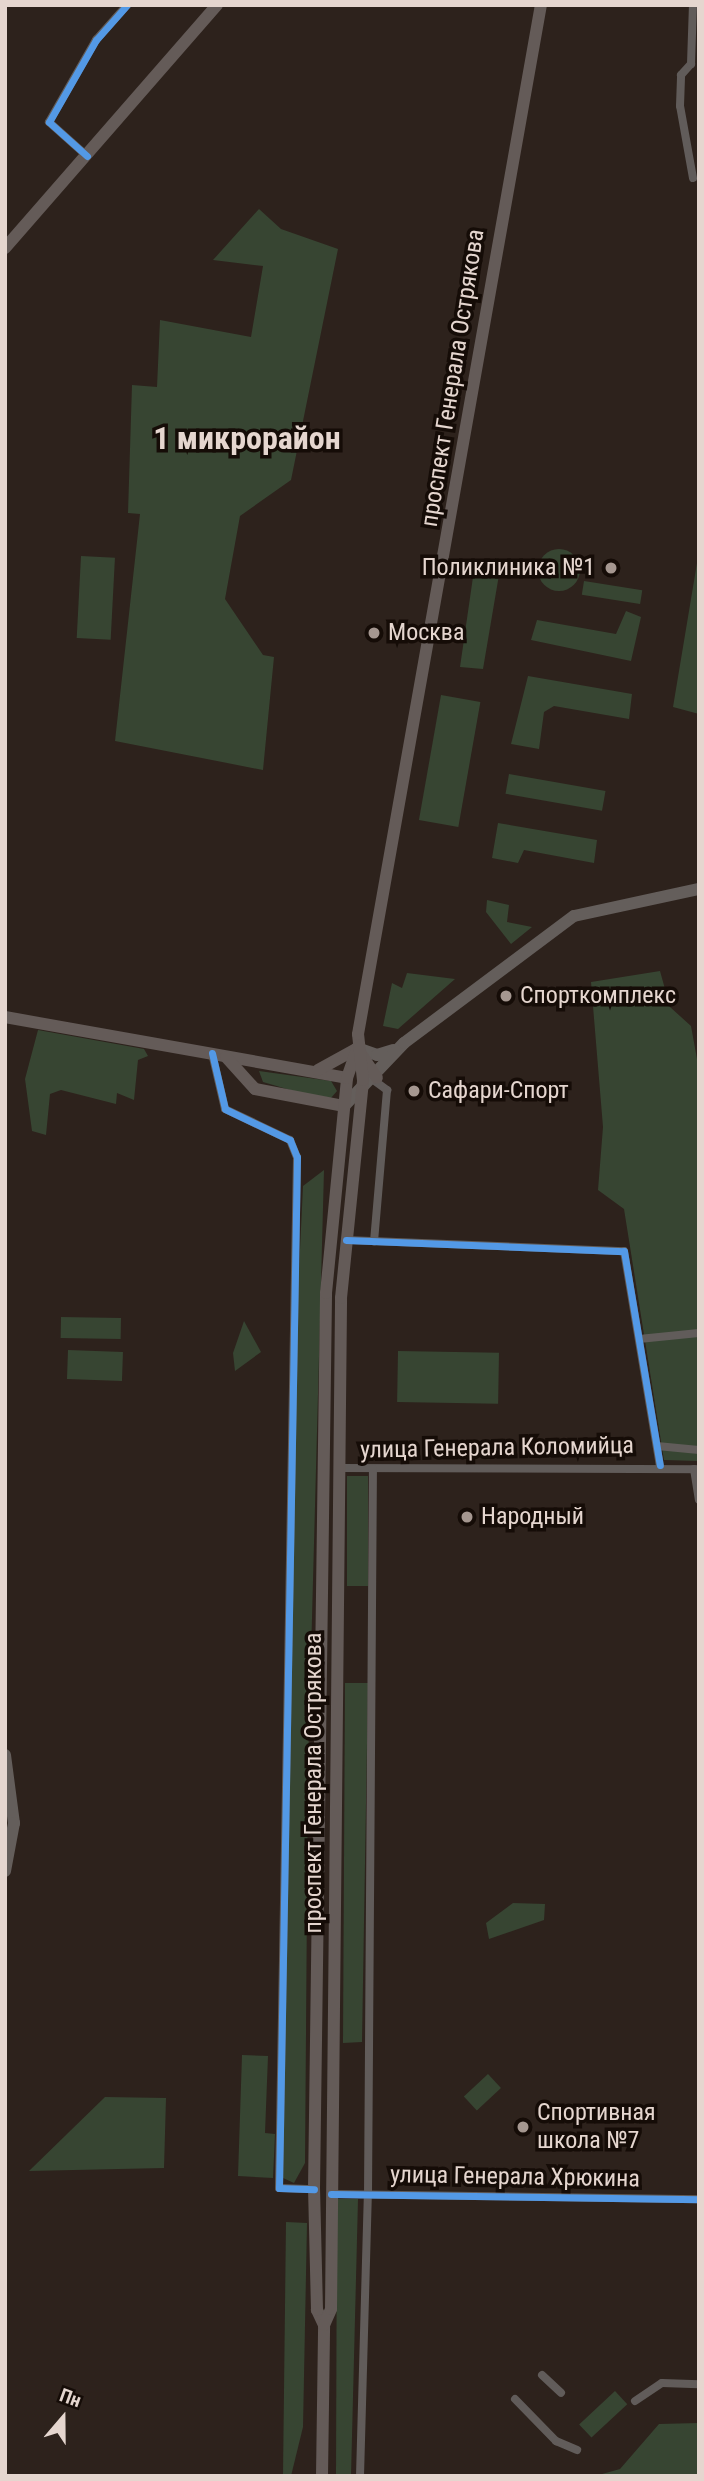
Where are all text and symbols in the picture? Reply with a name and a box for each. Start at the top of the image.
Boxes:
street label: проспект Генерала Острякова [415,227,491,529]
district label: 1 микрорайон [153,419,341,457]
place label: Поликлиника №1 [422,554,595,582]
marker: Поликлиника №1 [601,558,621,578]
place label: Москва [388,619,464,647]
marker: Москва [366,625,382,641]
place label: Спорткомплекс [520,982,676,1010]
marker: Спорткомплекс [498,988,514,1004]
place label: Сафари-Спорт [428,1077,569,1105]
marker: Сафари-Спорт [406,1083,422,1099]
street label: улица Генерала Коломийца [360,1431,634,1465]
place label: Народный [481,1503,584,1531]
marker: Народный [459,1509,475,1525]
street label: проспект Генерала Острякова [300,1633,328,1933]
place label: Спортивная школа №7 [537,2099,656,2155]
marker: Спортивная школа №7 [515,2119,531,2135]
street label: улица Генерала Хрюкина [390,2160,640,2194]
north arrow [28,2383,98,2453]
text: Пн [56,2383,84,2412]

